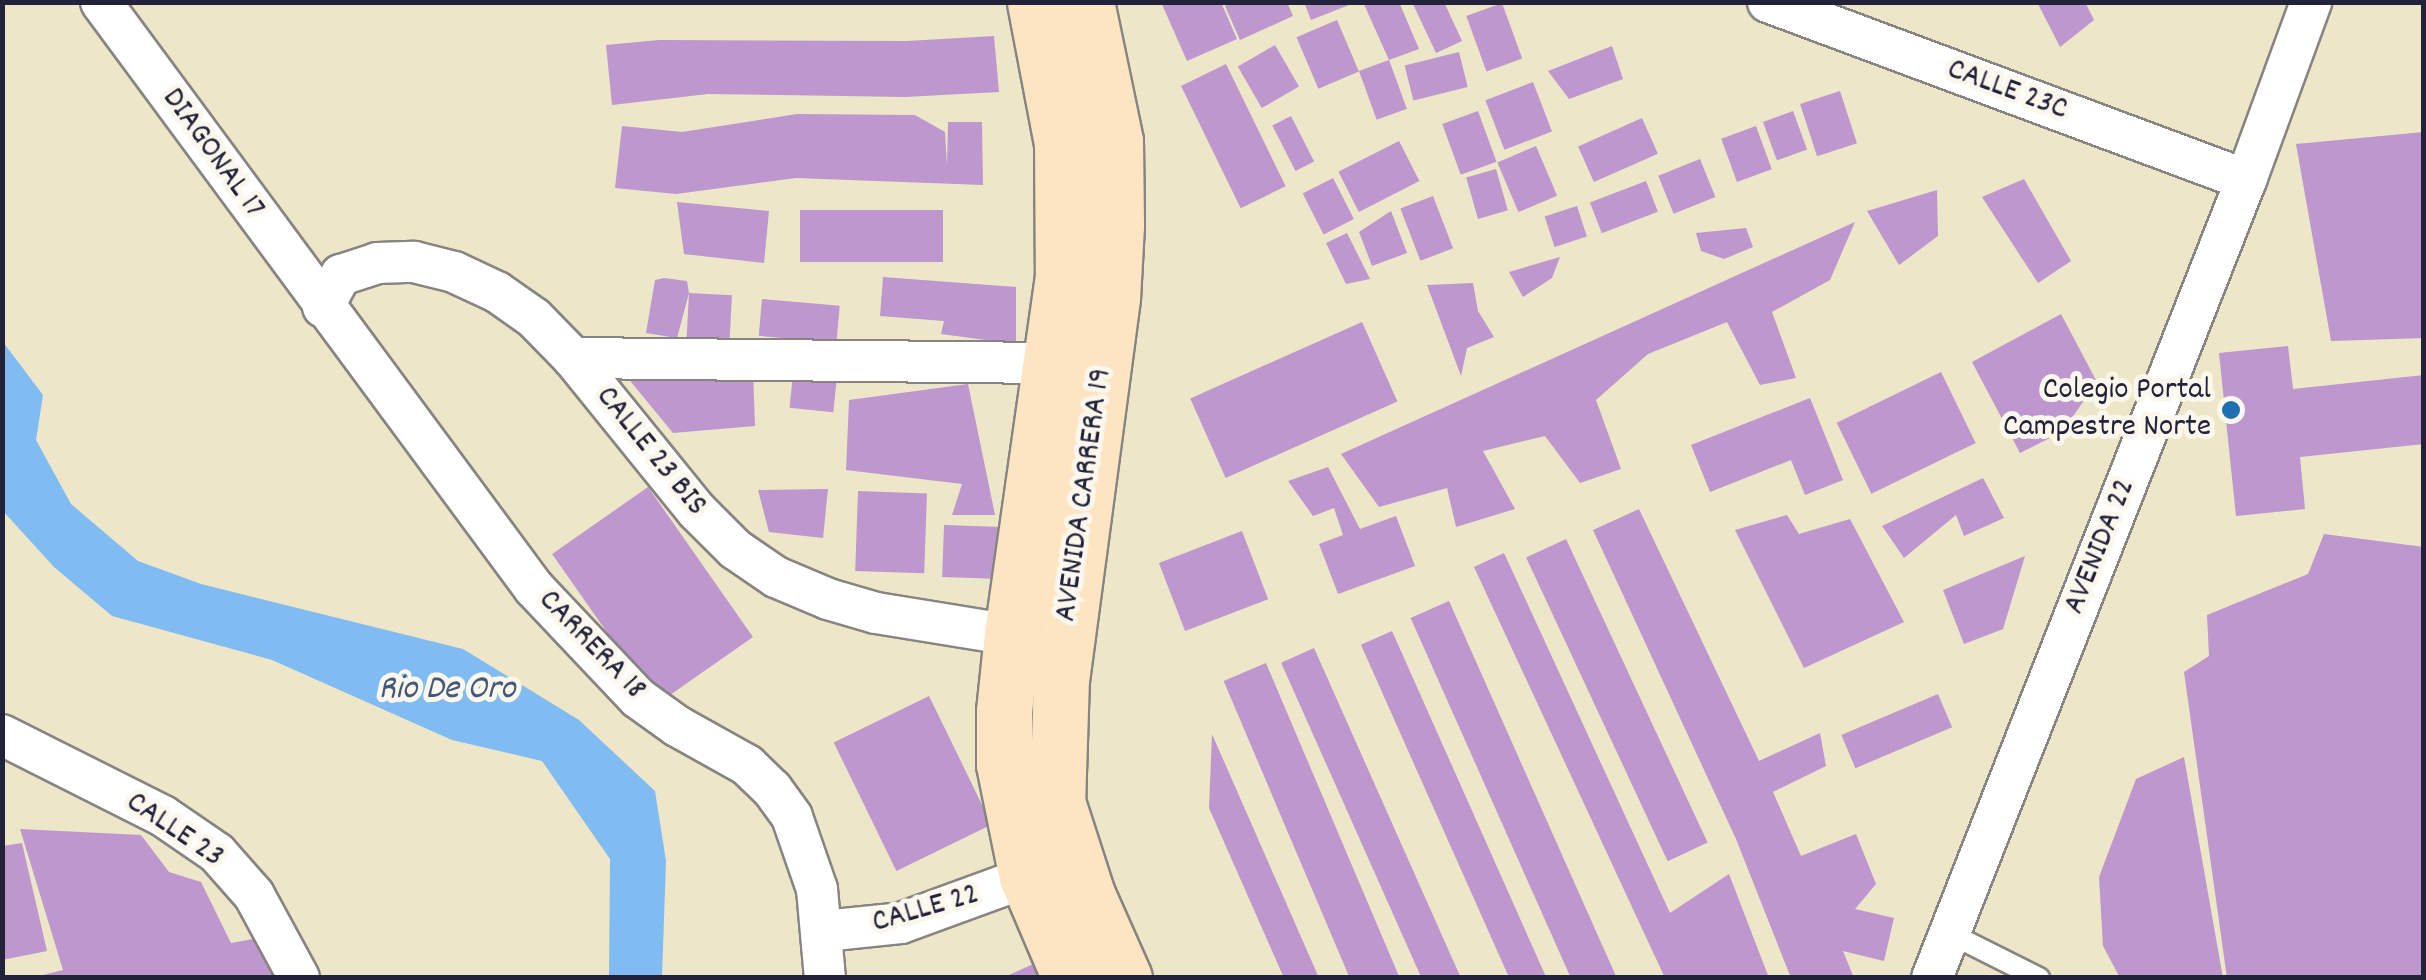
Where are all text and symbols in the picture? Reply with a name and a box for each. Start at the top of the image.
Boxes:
street label: CALLE 23C [1942,52,2072,130]
street label: DIAGONAL 17 [152,81,272,227]
street label: AVENIDA CARRERA 19 [1048,366,1122,624]
place label: Colegio Portal Campestre Norte [2003,373,2211,448]
street label: CALLE 23 BIS [586,379,714,525]
marker: Colegio Portal Campestre Norte [2220,399,2242,421]
street label: AVENIDA 22 [2057,474,2145,620]
street label: CARRERA 18 [529,583,653,709]
water label: Rio De Oro [378,669,516,711]
street label: CALLE 23 [118,784,230,878]
street label: CALLE 22 [868,876,984,944]

